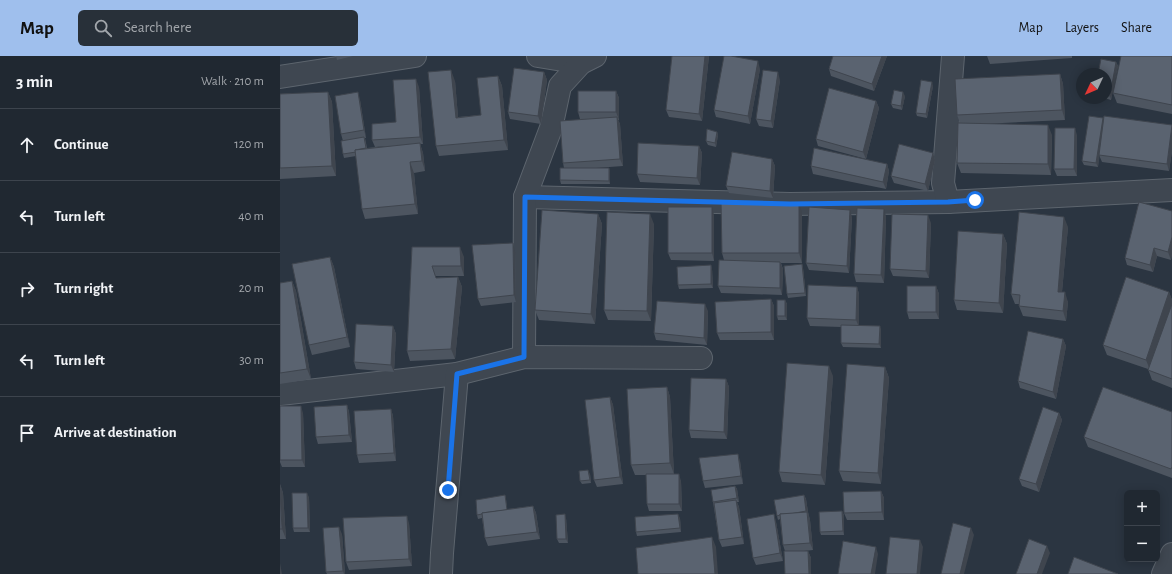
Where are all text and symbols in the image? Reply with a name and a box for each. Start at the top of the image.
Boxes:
search box [78,10,358,46]
icon: search [92,17,114,39]
text: Map [20,19,54,38]
text: Search here [124,20,192,35]
text: Map [1018,21,1043,35]
text: Layers [1065,21,1099,35]
text: Share [1121,21,1152,35]
north arrow [1076,68,1112,104]
text: 3 min [16,73,53,90]
text: Walk · 210 m [201,75,264,88]
icon: ahead [16,134,38,156]
text: Continue [54,137,109,152]
text: 120 m [234,138,264,151]
route start [966,191,984,209]
icon: left [16,206,38,228]
text: Turn left [54,209,105,224]
text: 40 m [238,210,264,223]
icon: right [16,278,38,300]
text: Turn right [54,281,113,296]
text: 20 m [239,282,264,295]
icon: left [16,350,38,372]
text: Turn left [54,353,105,368]
text: 30 m [239,354,264,367]
icon: arrive [16,422,38,444]
text: Arrive at destination [54,425,177,440]
route end [439,481,457,499]
map controls [1124,490,1160,562]
button: + [1124,490,1160,526]
button: − [1124,526,1160,562]

